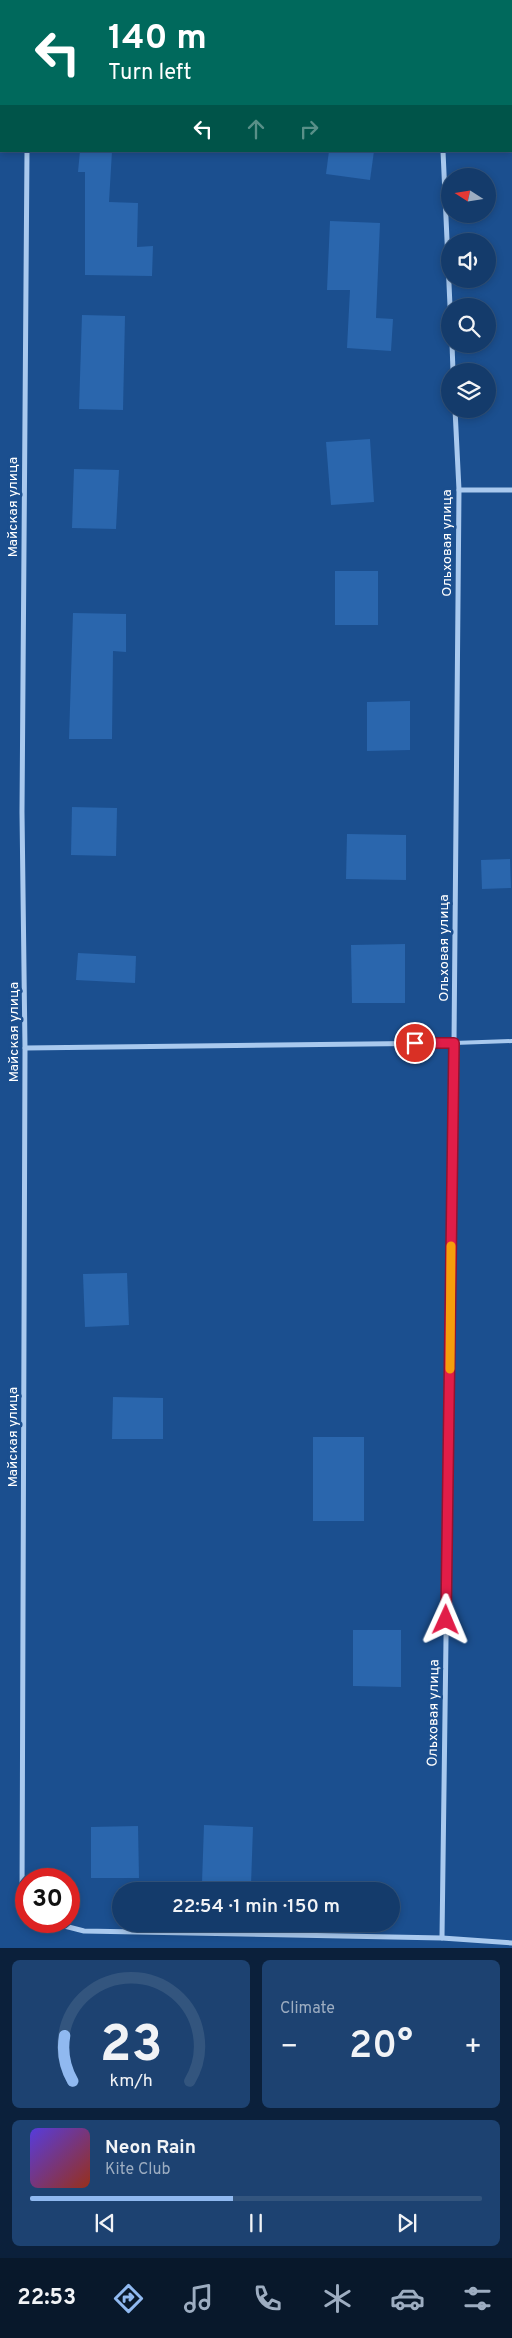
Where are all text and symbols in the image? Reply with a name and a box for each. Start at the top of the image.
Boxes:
text: 140 m [108,17,207,61]
icon: left [25,20,90,85]
text: Turn left [108,60,191,87]
icon: left [189,115,217,143]
icon: ahead [242,115,270,143]
icon: right [295,115,323,143]
north arrow [441,168,496,222]
map controls [441,168,496,418]
button: sound [441,233,496,288]
button: search [441,298,496,353]
button: layers [441,363,496,418]
street label: Майская улица [5,457,22,557]
street label: Ольховая улица [439,489,456,597]
street label: Ольховая улица [436,894,453,1002]
street label: Майская улица [6,982,23,1082]
pin [394,1022,436,1064]
icon: arrive [401,1029,429,1057]
street label: Майская улица [5,1387,22,1487]
position arrow [419,1593,471,1645]
street label: Ольховая улица [425,1659,443,1767]
speed limit sign: 30 [15,1868,80,1933]
text: 22:54 · 1 min · 150 m [172,1895,340,1919]
text: Climate [280,1999,335,2019]
text: 23 [100,2014,162,2080]
text: 20° [349,2023,413,2072]
text: − [280,2030,298,2066]
text: + [464,2030,482,2066]
text: km/h [109,2070,153,2093]
text: Neon Rain [105,2136,196,2160]
text: Kite Club [105,2160,170,2180]
icon: previous [91,2209,119,2237]
icon: pause [242,2209,270,2237]
icon: next [393,2209,421,2237]
icon: directions [111,2281,146,2316]
icon: music [181,2281,216,2316]
icon: phone [250,2281,285,2316]
icon: climate [320,2281,355,2316]
icon: car [390,2281,425,2316]
icon: filters [460,2281,495,2316]
text: 22:53 [17,2285,76,2312]

